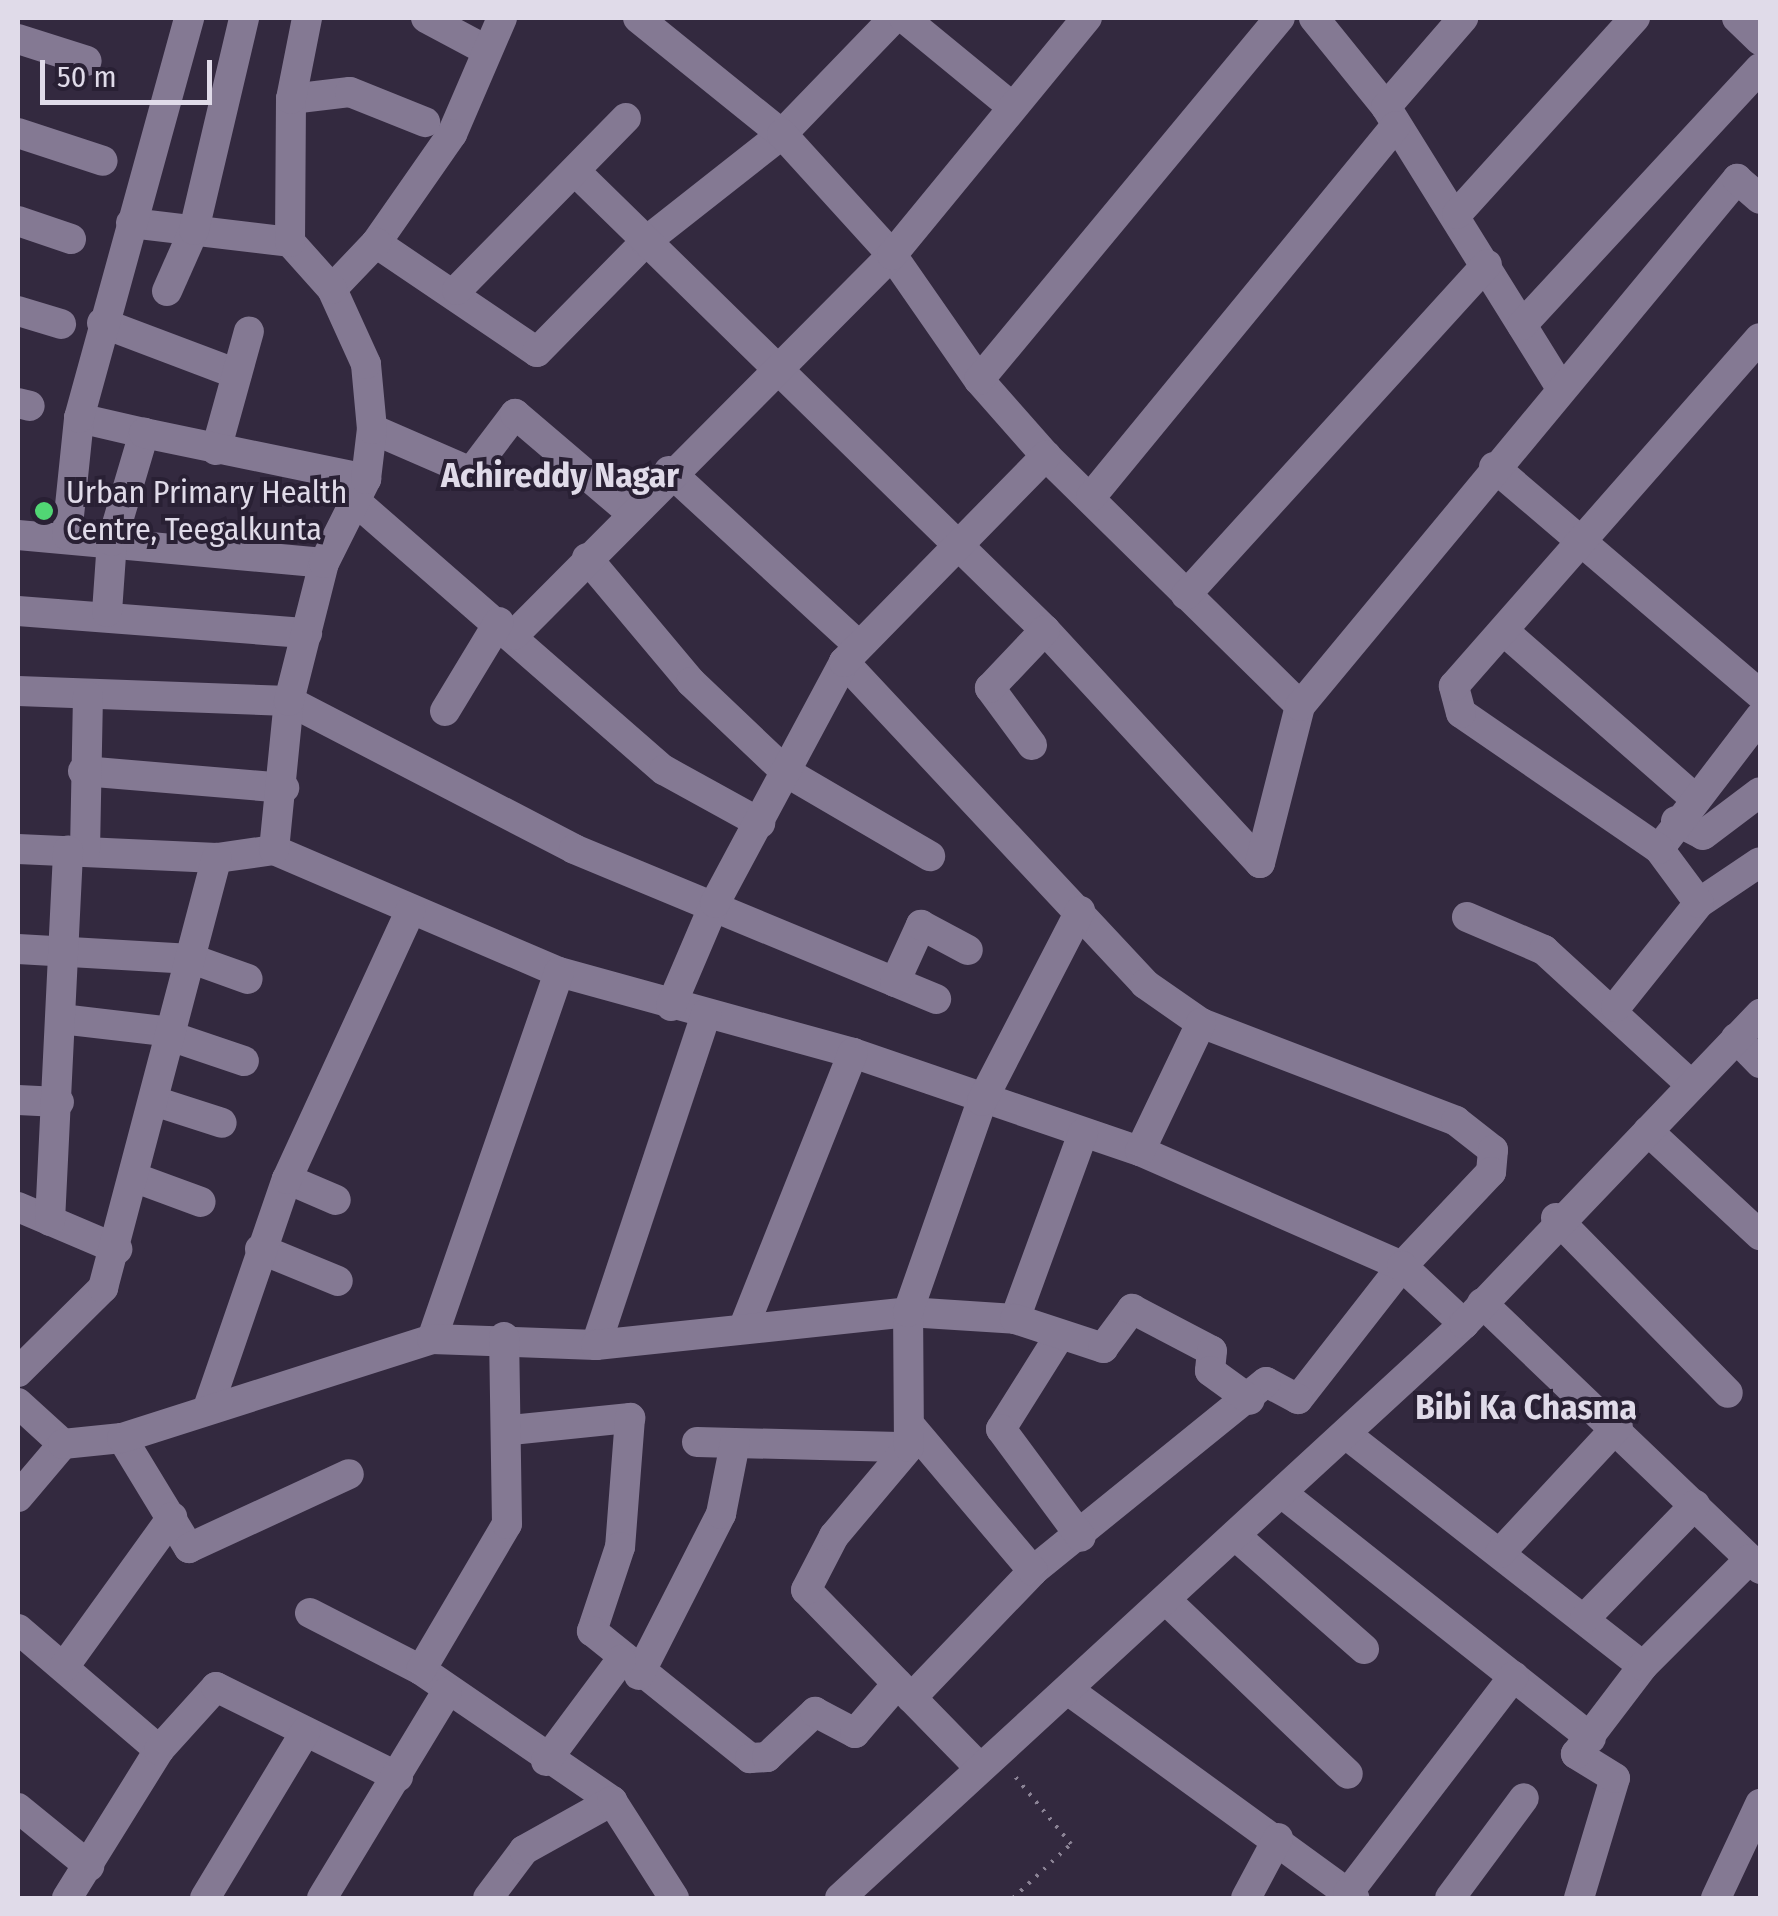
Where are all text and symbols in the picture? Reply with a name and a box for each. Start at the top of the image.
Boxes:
scale bar [45,40,218,102]
text: 50 m [57,59,117,95]
district label: Achireddy Nagar [441,454,679,496]
place label: Urban Primary Health Centre, Teegalkunta [66,474,347,549]
marker: Urban Primary Health Centre, Teegalkunta [31,498,57,524]
district label: Bibi Ka Chasma [1415,1386,1637,1428]

